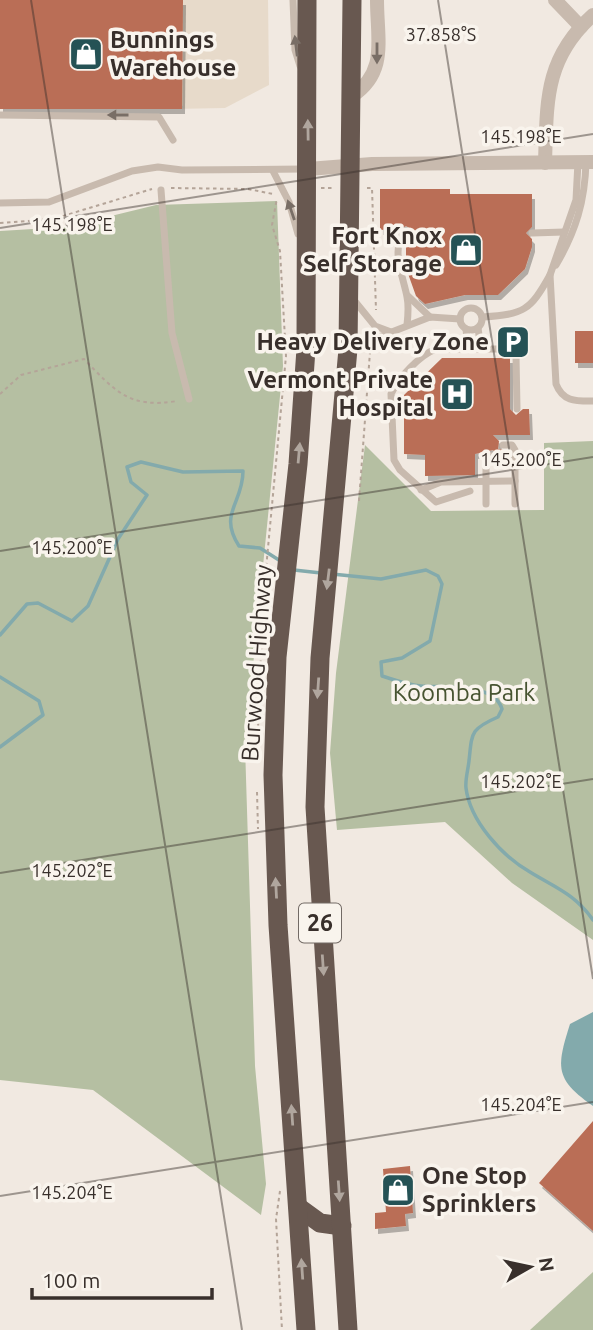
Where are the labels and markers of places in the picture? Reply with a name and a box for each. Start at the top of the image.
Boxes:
place label: Bunnings Warehouse [110,26,236,81]
shop icon: Bunnings Warehouse [67,35,105,73]
place label: Fort Knox Self Storage [303,222,442,277]
shop icon: Fort Knox Self Storage [447,231,485,269]
parking icon: Heavy Delivery Zone [494,323,532,361]
place label: Heavy Delivery Zone [256,328,489,355]
place label: Vermont Private Hospital [248,366,433,421]
hospital icon: Vermont Private Hospital [438,375,476,413]
place label: One Stop Sprinklers [422,1162,536,1217]
shop icon: One Stop Sprinklers [379,1171,417,1209]

